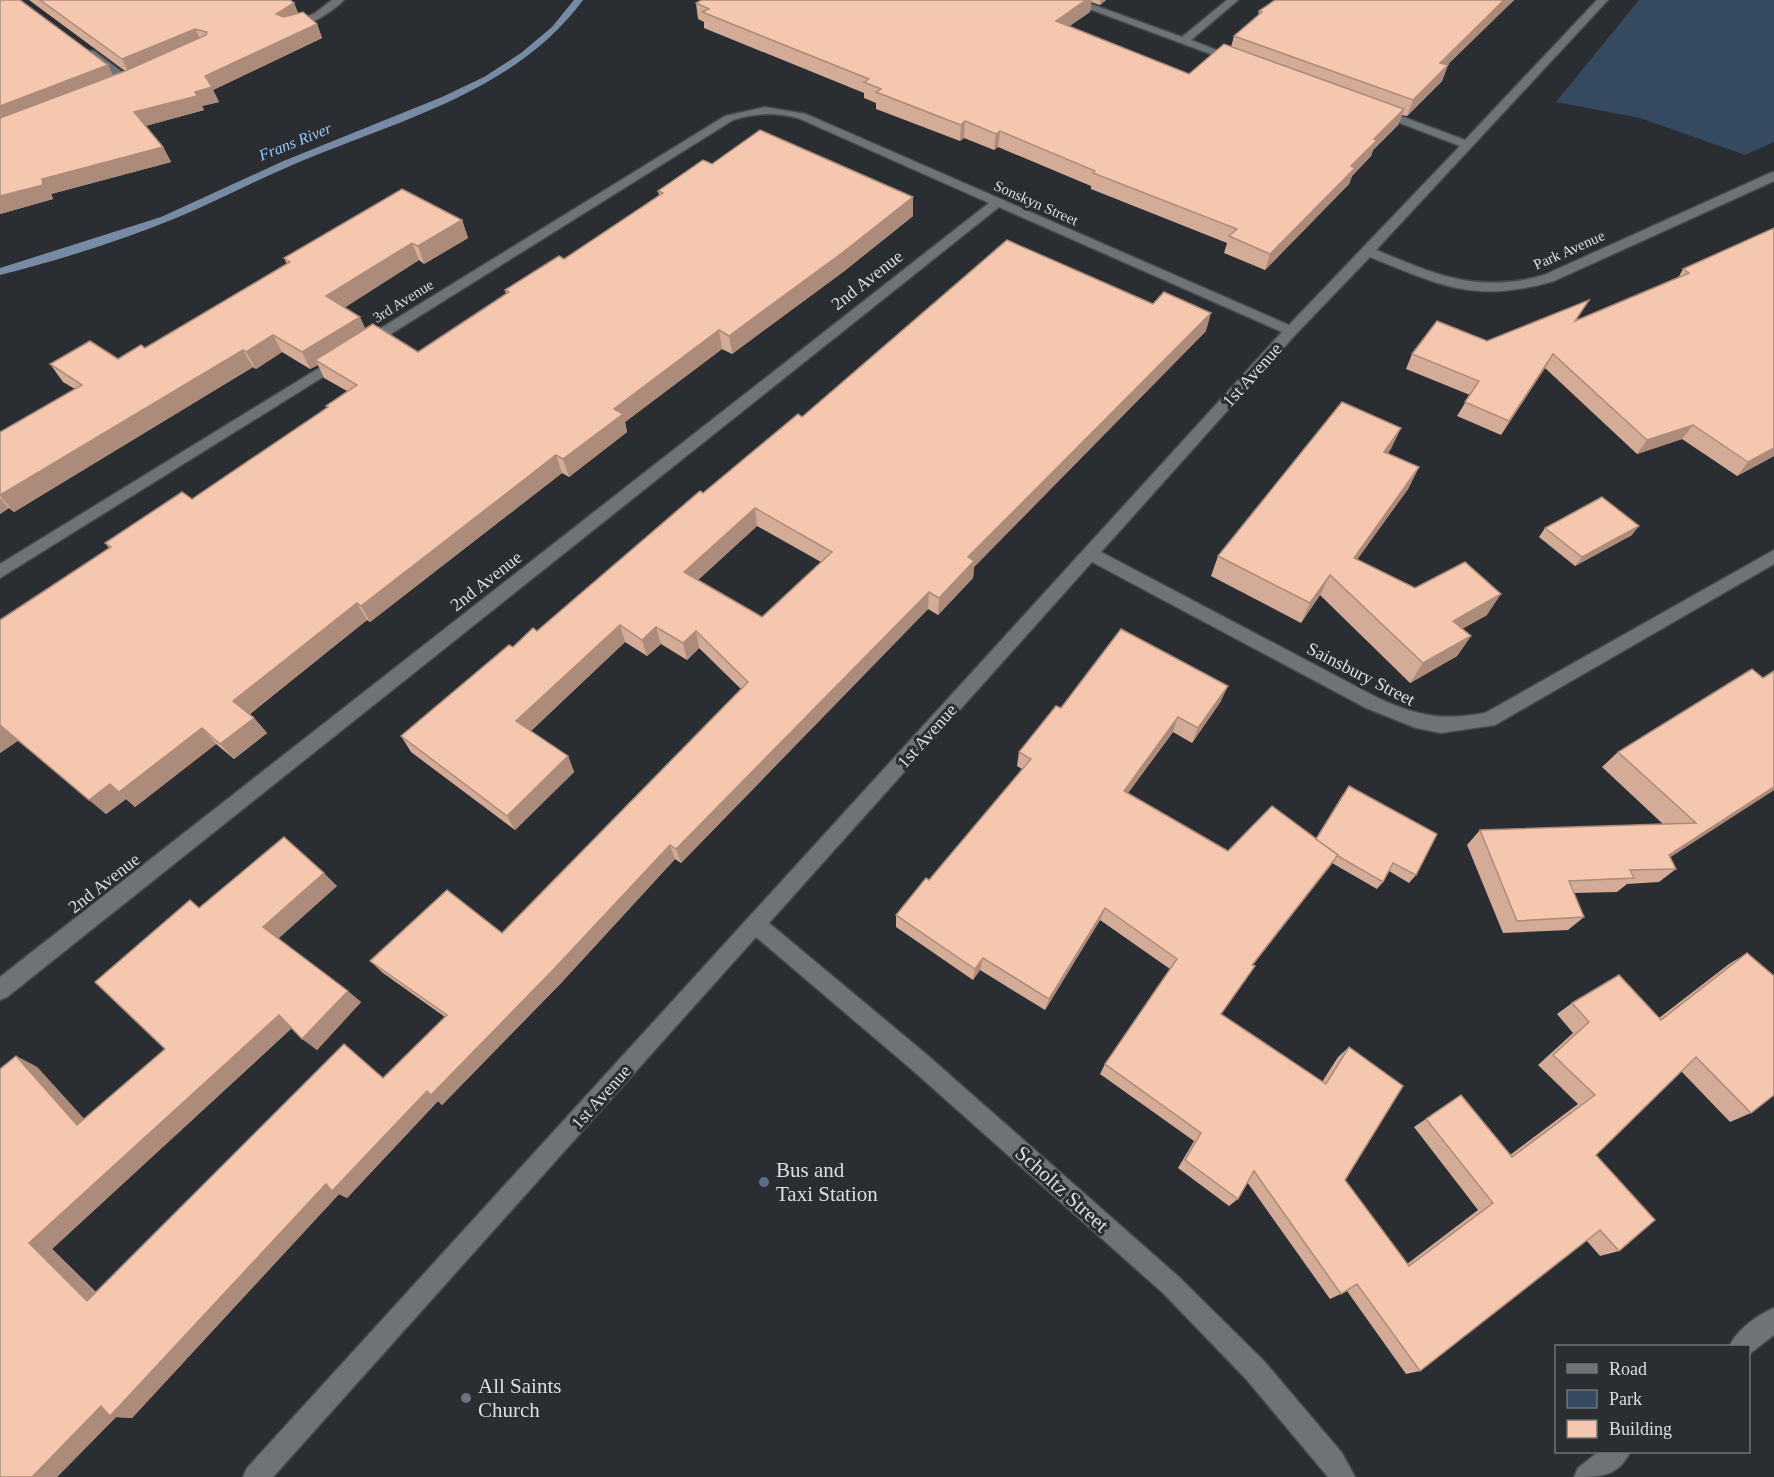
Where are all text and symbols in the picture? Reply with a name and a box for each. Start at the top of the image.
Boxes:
water label: Frans River [255,119,335,164]
street label: Sonskyn Street [991,177,1081,229]
street label: Park Avenue [1531,227,1607,273]
street label: 2nd Avenue [827,246,907,314]
street label: 3rd Avenue [370,276,437,326]
street label: 1st Avenue [1218,339,1286,411]
street label: 2nd Avenue [446,547,526,615]
street label: Sainsbury Street [1304,638,1418,710]
street label: 1st Avenue [893,700,961,772]
street label: 2nd Avenue [64,849,144,917]
street label: 1st Avenue [567,1061,635,1133]
street label: Scholtz Street [1010,1141,1114,1237]
place label: Bus and Taxi Station [776,1158,878,1206]
marker: Bus and Taxi Station [757,1175,771,1189]
legend [1555,1345,1750,1453]
text: Road [1609,1359,1647,1379]
place label: All Saints Church [478,1374,561,1422]
text: Park [1609,1389,1642,1409]
marker: All Saints Church [459,1391,473,1405]
text: Building [1609,1419,1672,1439]

